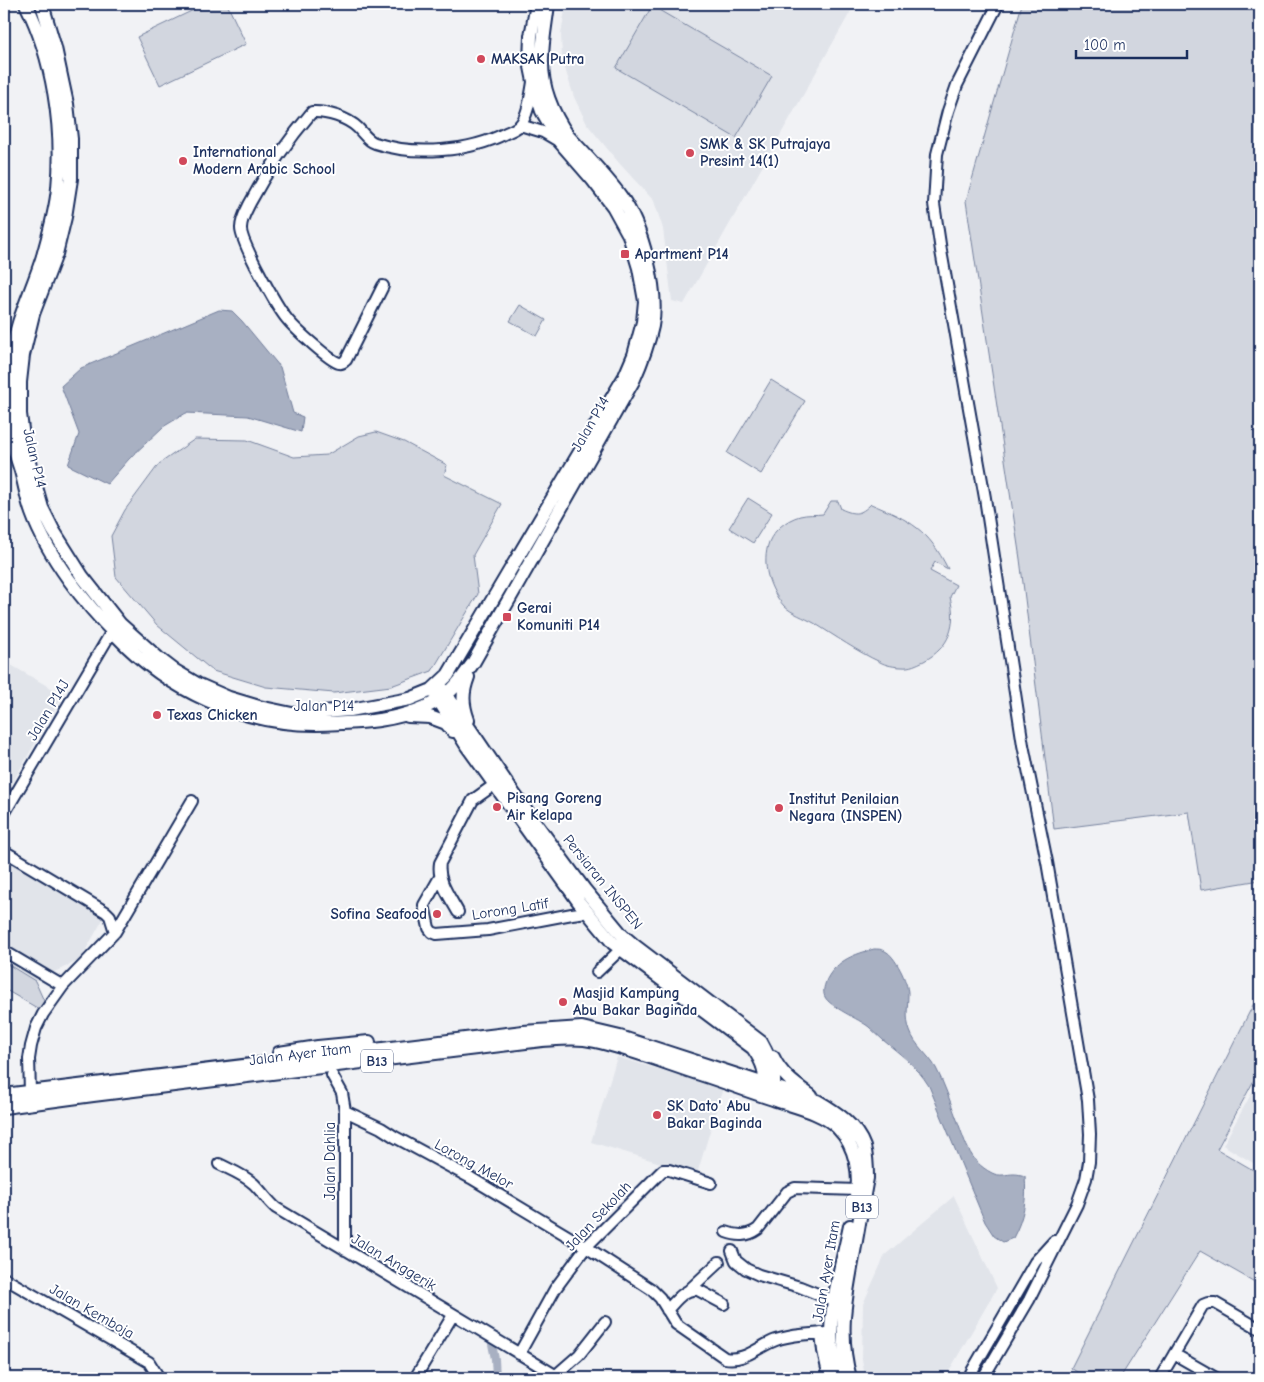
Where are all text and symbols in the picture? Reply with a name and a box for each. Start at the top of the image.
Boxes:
scale bar [1076,28,1188,60]
text: 100 m [1084,36,1126,54]
place label: MAKSAK Putra [491,50,584,68]
marker: MAKSAK Putra [475,53,487,65]
place label: SMK & SK Putrajaya Presint 14(1) [700,135,831,170]
place label: International Modern Arabic School [193,143,335,178]
marker: SMK & SK Putrajaya Presint 14(1) [684,147,696,159]
marker: International Modern Arabic School [177,155,189,167]
place label: Apartment P14 [635,245,728,263]
marker: Apartment P14 [619,248,631,260]
street label: Jalan P14 [567,393,613,455]
street label: Jalan P14 [19,427,51,489]
place label: Gerai Komuniti P14 [517,599,600,634]
marker: Gerai Komuniti P14 [501,611,513,623]
street label: Jalan P14J [23,676,73,744]
street label: Jalan P14 [294,697,354,715]
place label: Texas Chicken [167,706,258,724]
marker: Texas Chicken [151,709,163,721]
place label: Pisang Goreng Air Kelapa [507,789,602,824]
place label: Institut Penilaian Negara (INSPEN) [789,790,902,825]
marker: Pisang Goreng Air Kelapa [491,801,503,813]
marker: Institut Penilaian Negara (INSPEN) [773,802,785,814]
street label: Persiaran INSPEN [559,831,647,933]
street label: Lorong Latif [471,894,550,924]
place label: Sofina Seafood [331,905,427,923]
marker: Sofina Seafood [431,908,443,920]
place label: Masjid Kampung Abu Bakar Baginda [573,984,697,1019]
marker: Masjid Kampung Abu Bakar Baginda [557,996,569,1008]
street label: Jalan Ayer Itam [248,1039,352,1069]
road number: B13 [361,1050,393,1072]
place label: SK Dato' Abu Bakar Baginda [667,1097,762,1132]
marker: SK Dato' Abu Bakar Baginda [651,1109,663,1121]
street label: Jalan Dahlia [321,1122,339,1200]
street label: Lorong Melor [431,1135,517,1193]
street label: Jalan Sekolah [561,1177,635,1255]
road number: B13 [846,1196,878,1218]
street label: Jalan Ayer Itam [808,1219,844,1323]
street label: Jalan Anggerik [348,1230,440,1295]
street label: Jalan Kemboja [47,1280,137,1342]

